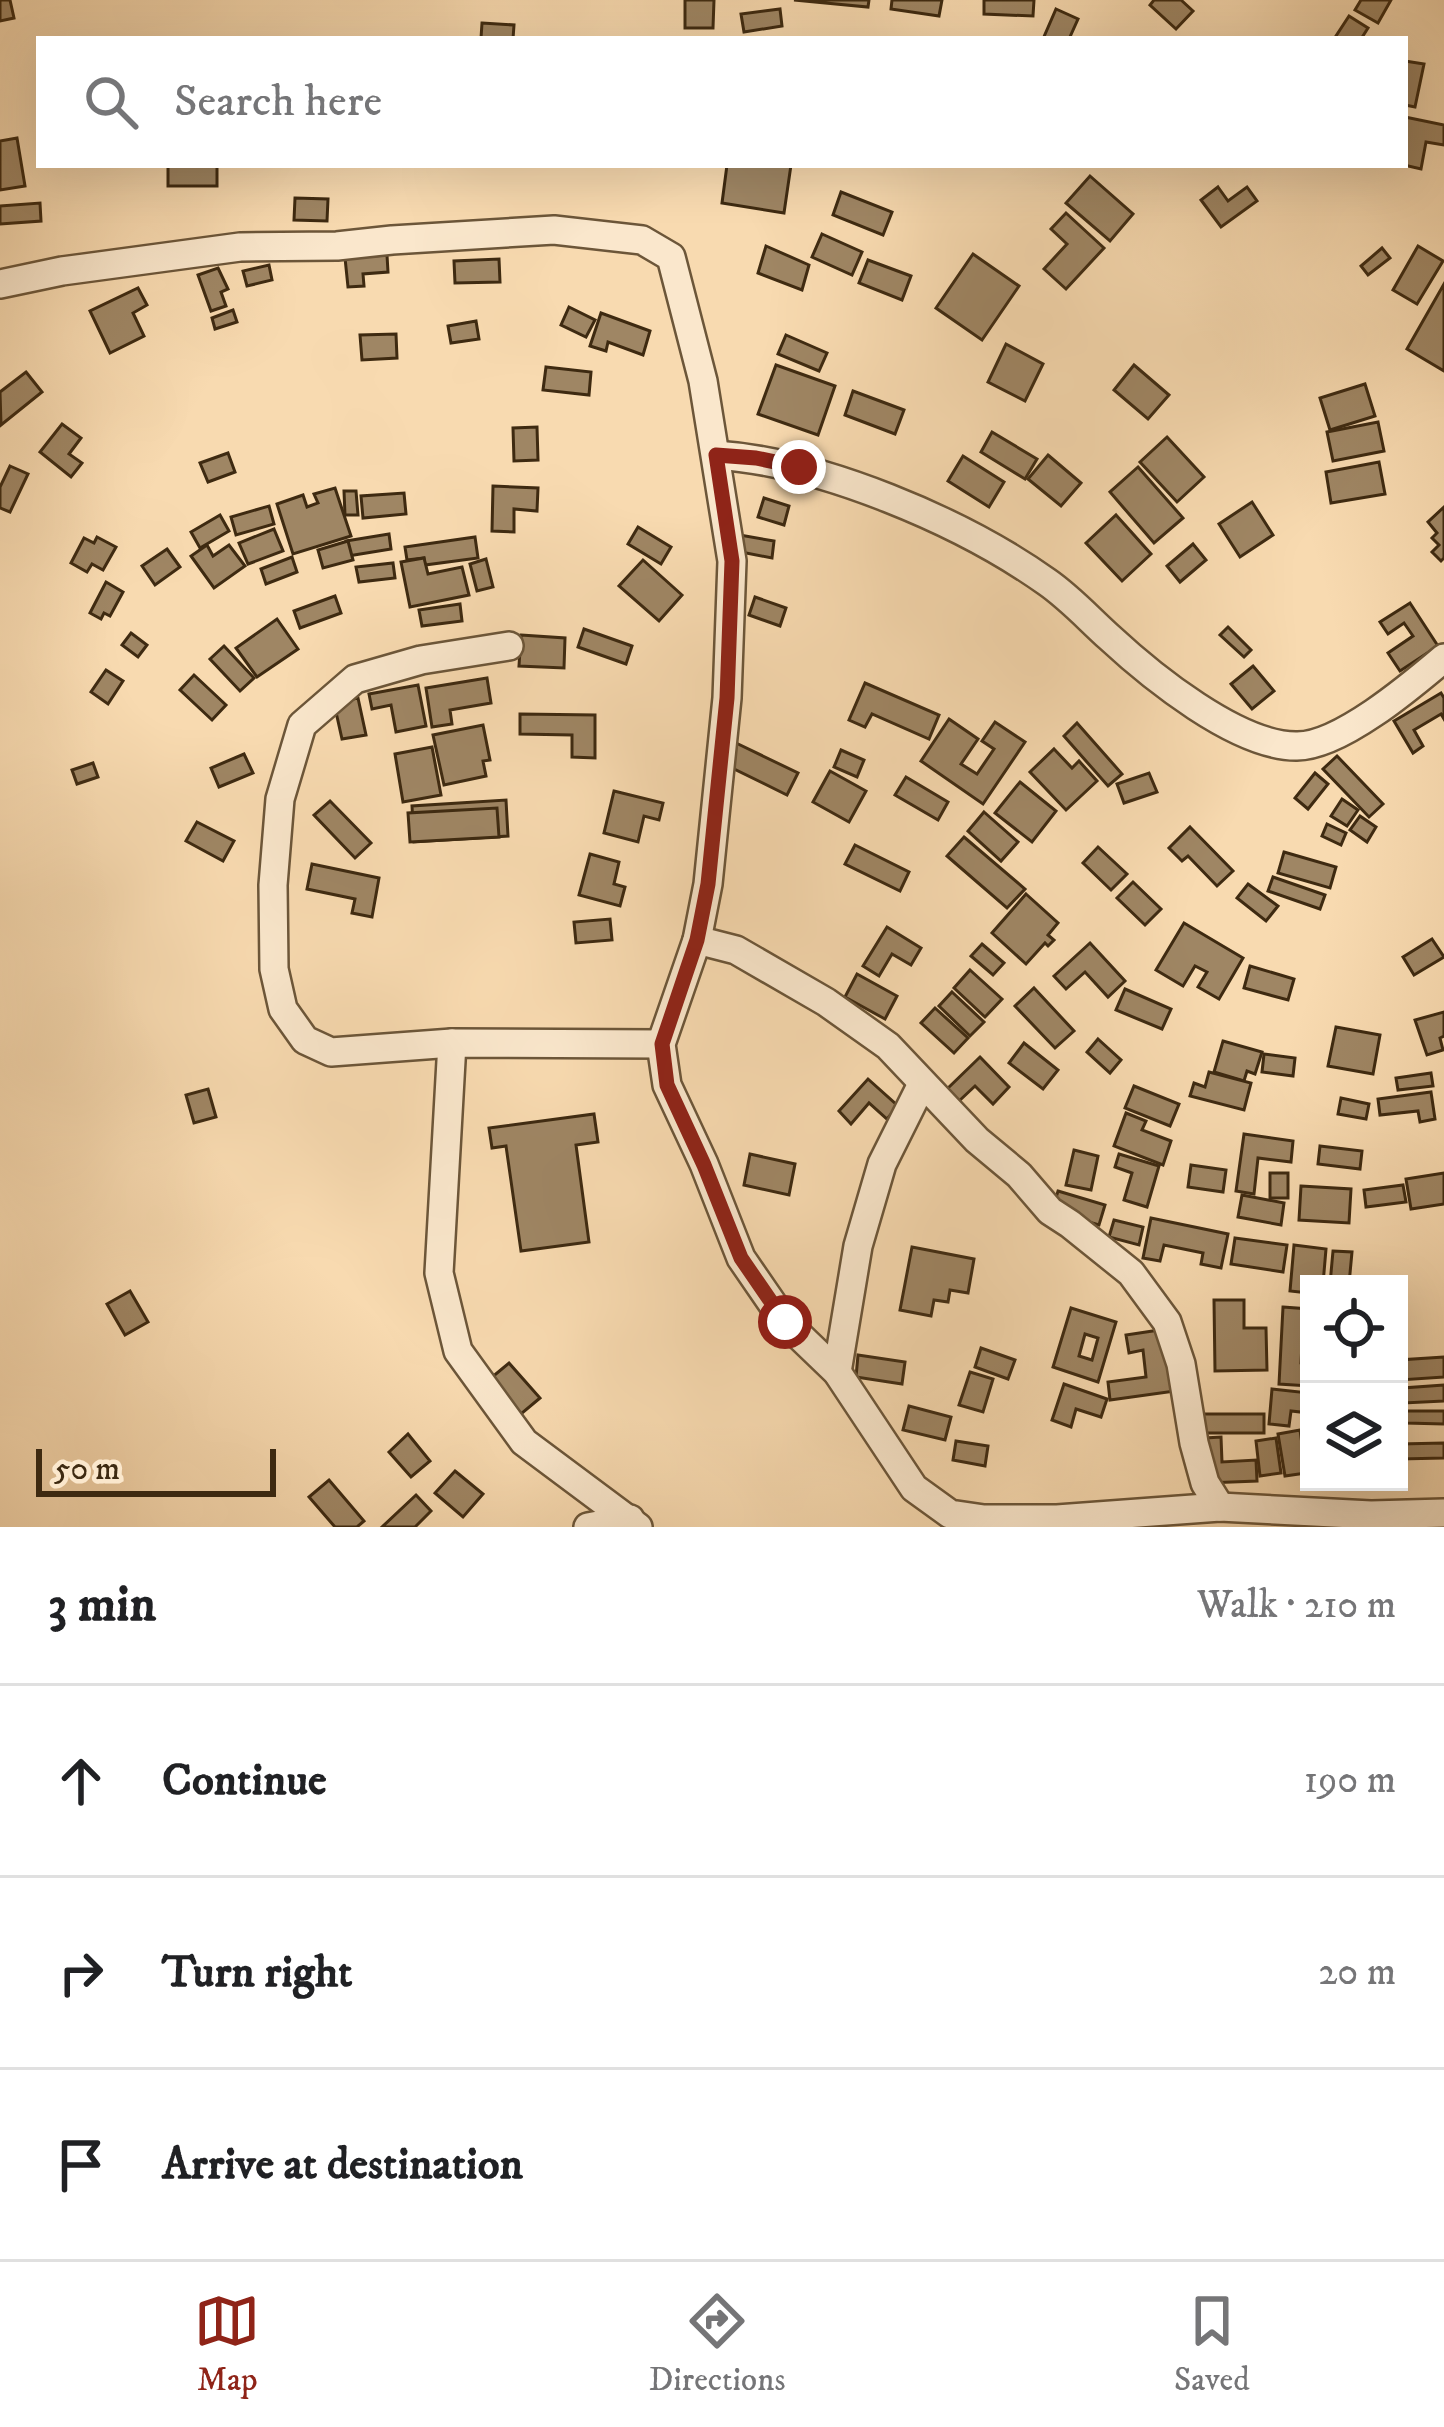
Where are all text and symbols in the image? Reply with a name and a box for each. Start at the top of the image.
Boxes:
search box [36,36,1408,168]
icon: search [78,69,144,135]
text: Search here [174,74,382,130]
route end [772,440,826,494]
map controls [1300,1275,1408,1491]
button: locate [1300,1275,1408,1383]
route start [758,1295,812,1349]
button: layers [1300,1383,1408,1491]
scale bar [36,1443,276,1496]
text: 50 m [54,1449,120,1490]
text: 3 min [48,1573,156,1637]
text: Walk · 210 m [1197,1581,1396,1630]
icon: ahead [48,1748,114,1814]
text: Continue [162,1753,327,1809]
text: 190 m [1304,1756,1396,1805]
icon: right [48,1940,114,2006]
text: Turn right [162,1945,352,2001]
text: 20 m [1318,1948,1396,1997]
icon: arrive [48,2132,114,2198]
text: Arrive at destination [162,2137,523,2193]
tab: Map [194,2288,260,2401]
tab: Directions [649,2288,785,2401]
tab: Saved [1174,2288,1250,2401]

